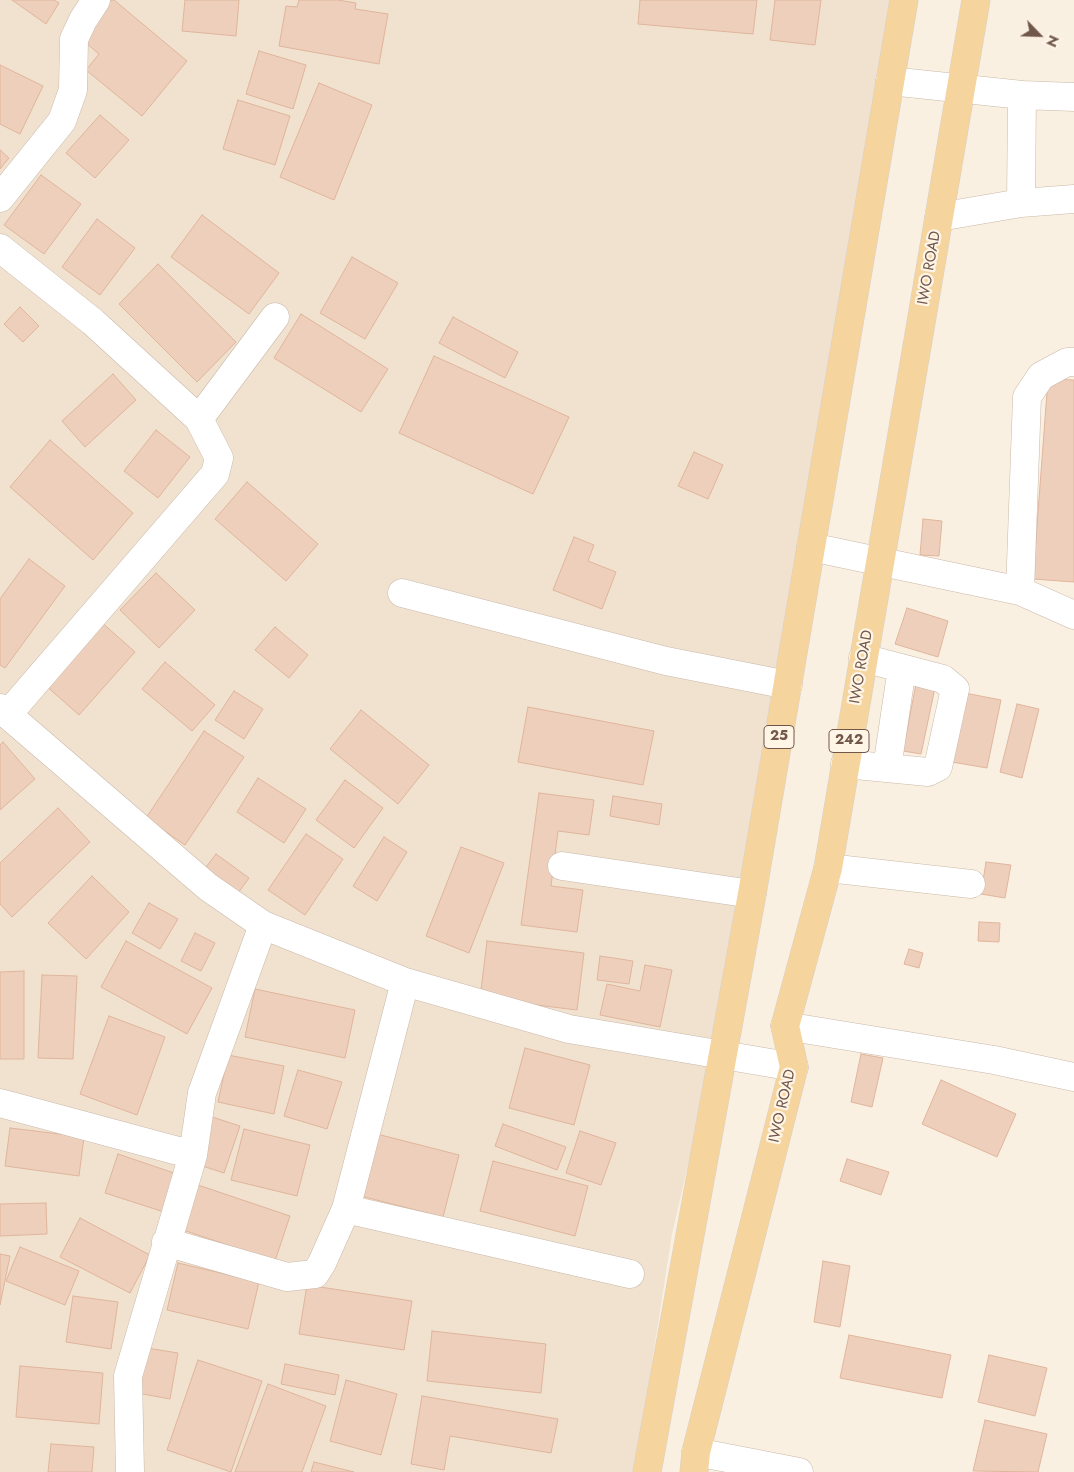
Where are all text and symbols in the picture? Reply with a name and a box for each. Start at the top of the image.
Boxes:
north arrow [1014,10,1064,60]
text: N [1041,32,1064,50]
street label: IWO ROAD [915,230,945,306]
street label: IWO ROAD [847,629,877,705]
road number: 25 [764,726,794,749]
road number: 242 [829,729,869,752]
street label: IWO ROAD [766,1068,800,1144]

